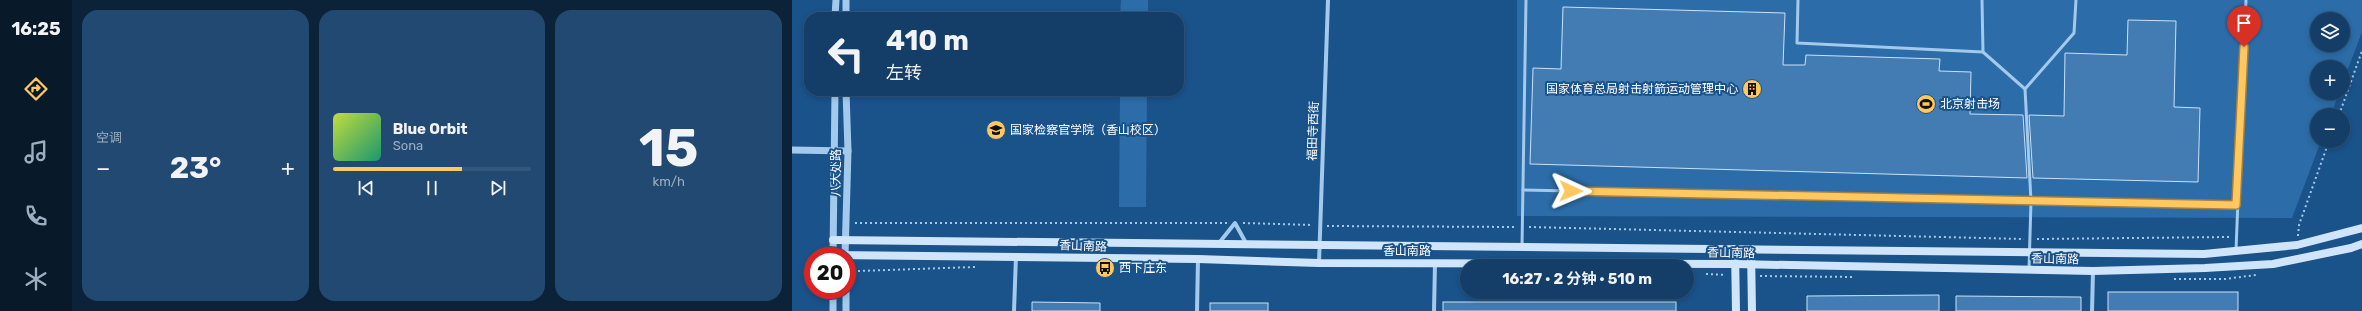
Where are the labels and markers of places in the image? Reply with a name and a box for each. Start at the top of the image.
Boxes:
pin [2227,6,2261,47]
building icon: 国家体育总局射击射箭运动管理中心 [1741,78,1763,100]
place label: 国家体育总局射击射箭运动管理中心 [1546,82,1738,96]
sports icon: 北京射击场 [1915,93,1937,115]
place label: 北京射击场 [1940,97,2000,111]
school or university icon: 国家检察官学院（香山校区） [985,119,1007,141]
place label: 国家检察官学院（香山校区） [1010,123,1166,137]
bus stop icon: 西下庄东 [1094,257,1116,279]
place label: 西下庄东 [1119,261,1167,275]

